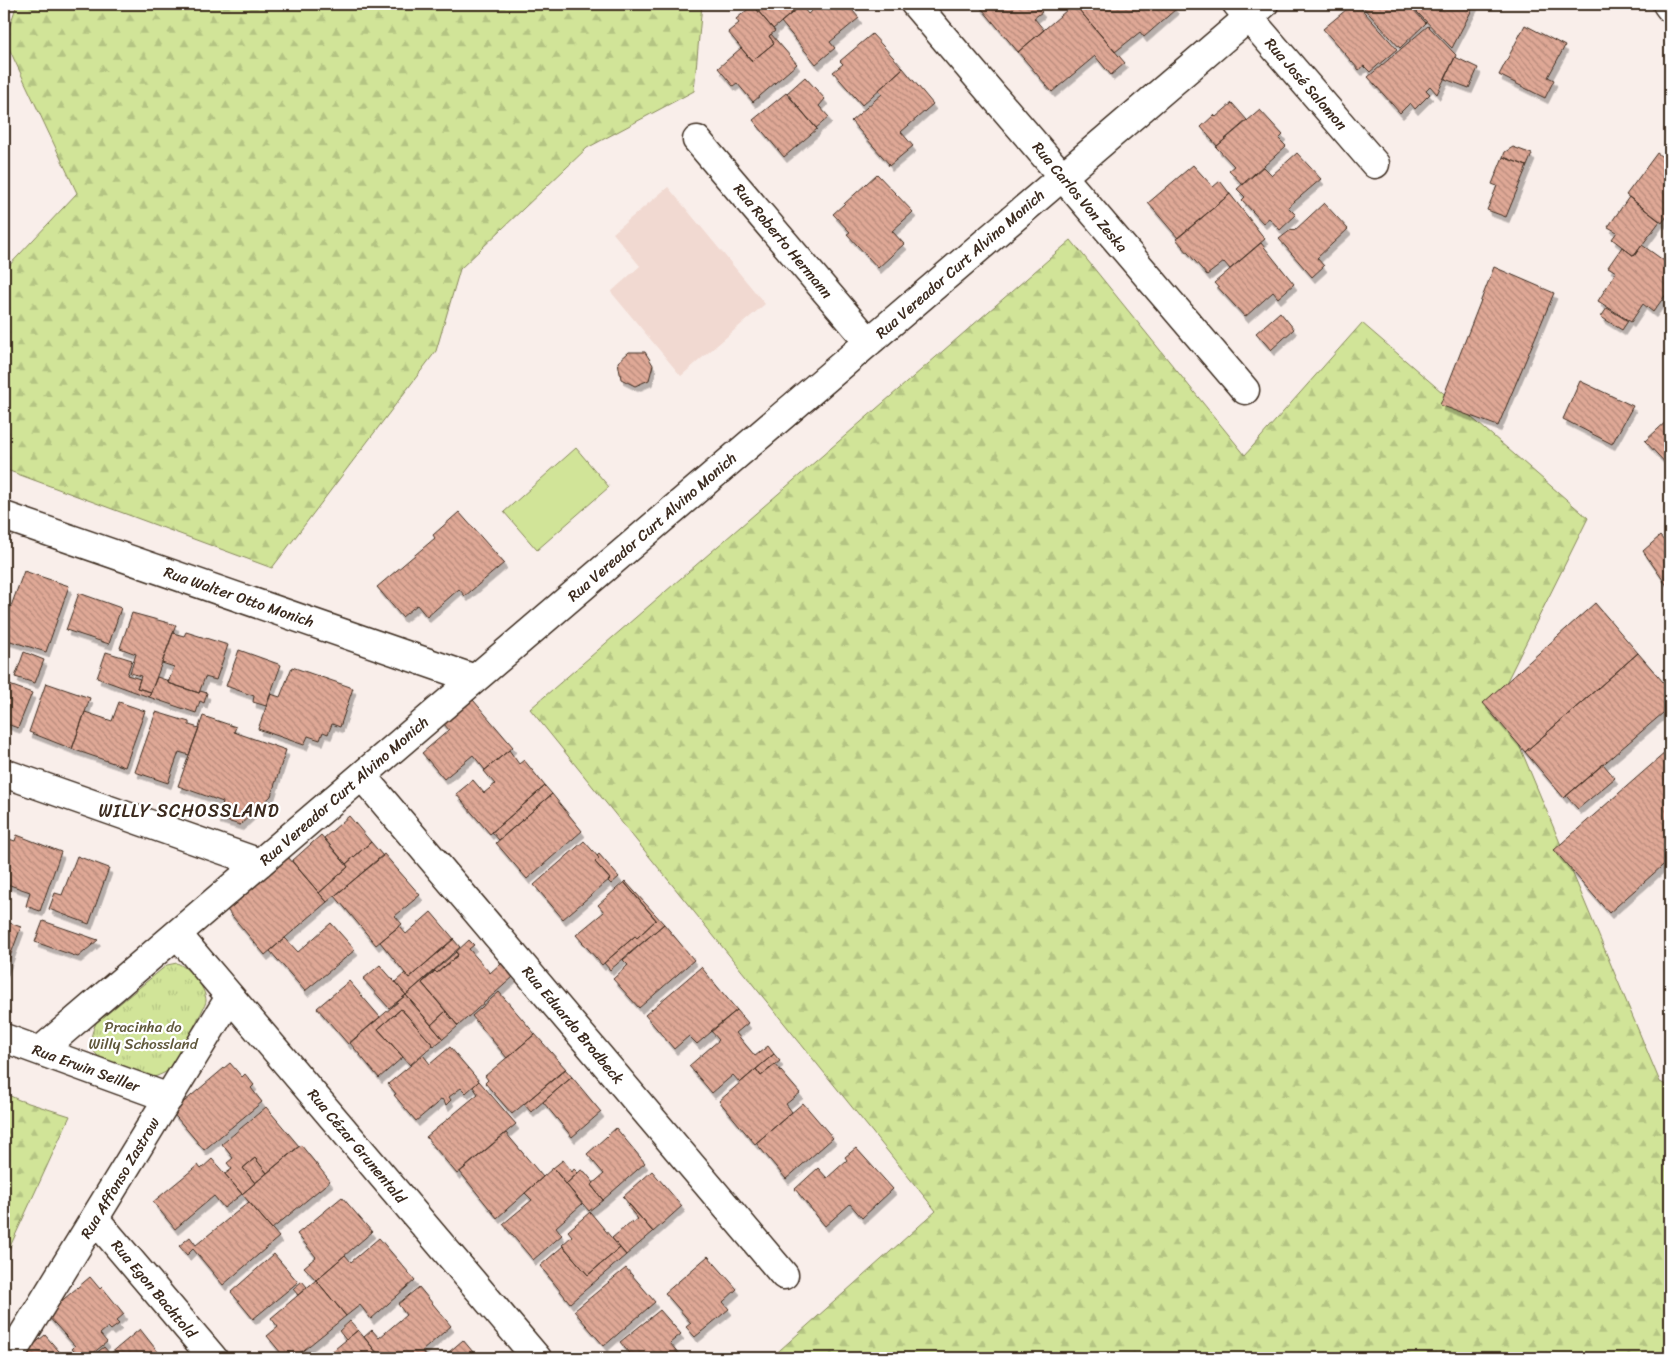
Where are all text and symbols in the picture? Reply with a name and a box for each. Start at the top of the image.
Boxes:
street label: Rua José Salomon [1258,32,1354,136]
street label: Rua Carlos Von Zeska [1026,136,1135,259]
street label: Rua Roberto Hermann [727,177,839,305]
street label: Rua Vereador Curt Alvino Monich [869,183,1051,345]
street label: Rua Vereador Curt Alvino Monich [561,446,743,608]
street label: Rua Walter Otto Monich [160,559,318,635]
street label: Rua Vereador Curt Alvino Monich [253,710,435,872]
district label: WILLY SCHOSSLAND [98,795,280,827]
street label: Rua Eduardo Brodbeck [515,960,631,1090]
park label: Pracinha do Willy Schossland [88,1014,199,1057]
street label: Rua Erwin Seiller [29,1036,144,1100]
street label: Rua Cézar Grunentald [301,1083,414,1210]
street label: Rua Affonso Zastrow [73,1112,167,1244]
street label: Rua Egon Bachtold [105,1234,204,1345]

